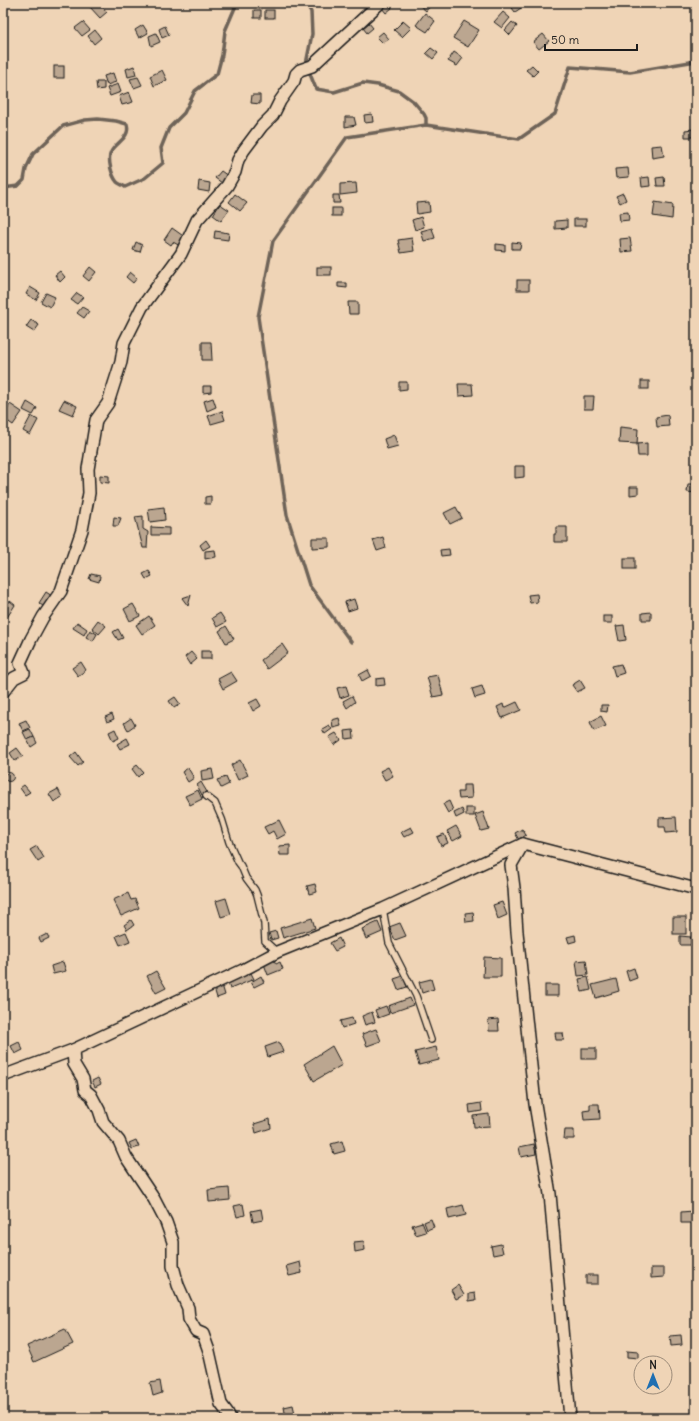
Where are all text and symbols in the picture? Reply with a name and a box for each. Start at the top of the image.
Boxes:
scale bar [545,26,637,52]
text: 50 m [551,32,580,47]
north arrow [633,1355,673,1395]
text: N [649,1358,657,1372]

